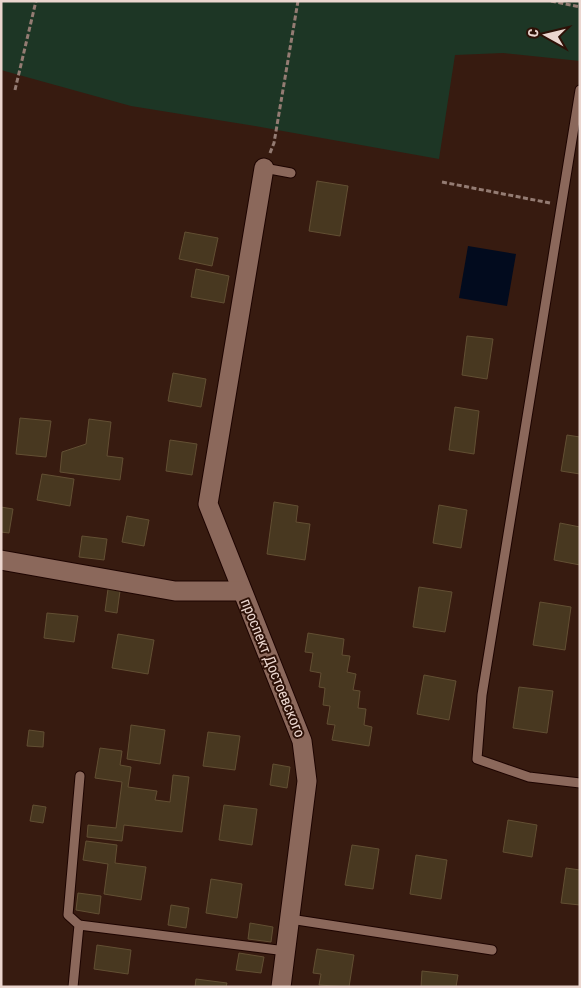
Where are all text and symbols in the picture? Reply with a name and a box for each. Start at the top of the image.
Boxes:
north arrow [521,10,571,60]
text: С [525,28,542,38]
street label: проспект Достоевского [237,596,309,740]

